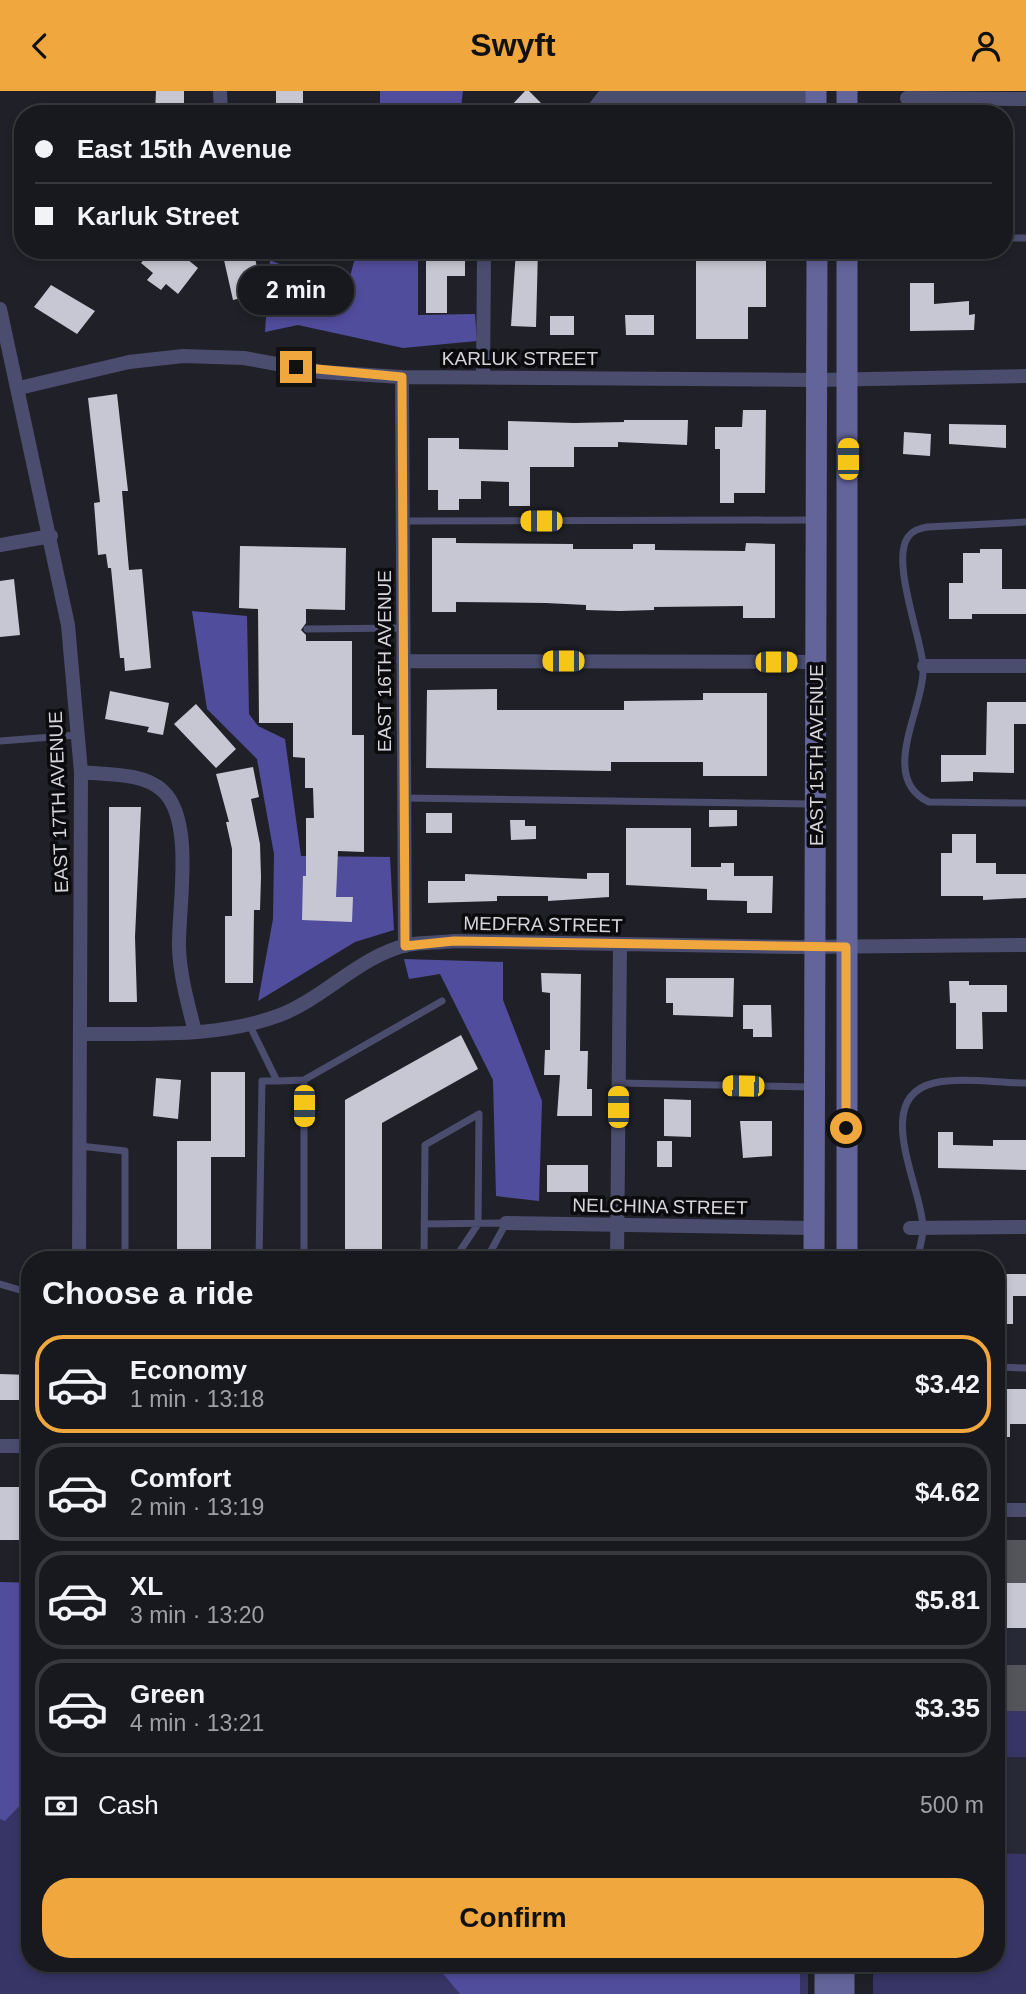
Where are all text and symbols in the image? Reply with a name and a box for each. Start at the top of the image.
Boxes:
icon: back [21,27,59,65]
text: Swyft [470,27,556,63]
icon: person [967,27,1005,65]
text: East 15th Avenue [77,134,292,164]
text: Karluk Street [77,201,239,231]
callout: 2 min [238,265,354,315]
text: 2 min [266,277,326,303]
street label: KARLUK STREET [442,348,599,369]
route end [280,351,312,383]
car [838,438,859,480]
car [521,511,563,532]
street label: EAST 16TH AVENUE [374,570,395,752]
car [543,651,585,672]
car [756,652,798,673]
street label: EAST 15TH AVENUE [806,664,827,846]
street label: EAST 17TH AVENUE [45,711,72,893]
street label: MEDFRA STREET [463,913,623,936]
car [722,1075,765,1097]
car [294,1085,315,1127]
car [608,1086,629,1128]
route start [830,1112,862,1144]
street label: NELCHINA STREET [572,1194,748,1219]
text: Choose a ride [42,1275,254,1311]
icon: car [46,1353,109,1416]
text: Economy [130,1355,247,1385]
text: $3.42 [915,1369,980,1399]
text: 1 min · 13:18 [130,1386,264,1412]
icon: car [46,1461,109,1524]
text: Comfort [130,1463,231,1493]
text: $4.62 [915,1477,980,1507]
text: 2 min · 13:19 [130,1494,264,1520]
icon: car [46,1569,109,1632]
text: XL [130,1571,163,1601]
text: $5.81 [915,1585,980,1615]
text: 3 min · 13:20 [130,1602,264,1628]
icon: car [46,1677,109,1740]
text: Green [130,1679,205,1709]
text: $3.35 [915,1693,980,1723]
text: 4 min · 13:21 [130,1710,264,1736]
icon: cash [42,1787,80,1825]
text: Cash [98,1790,159,1820]
text: 500 m [920,1792,984,1818]
button: Confirm [42,1878,984,1958]

